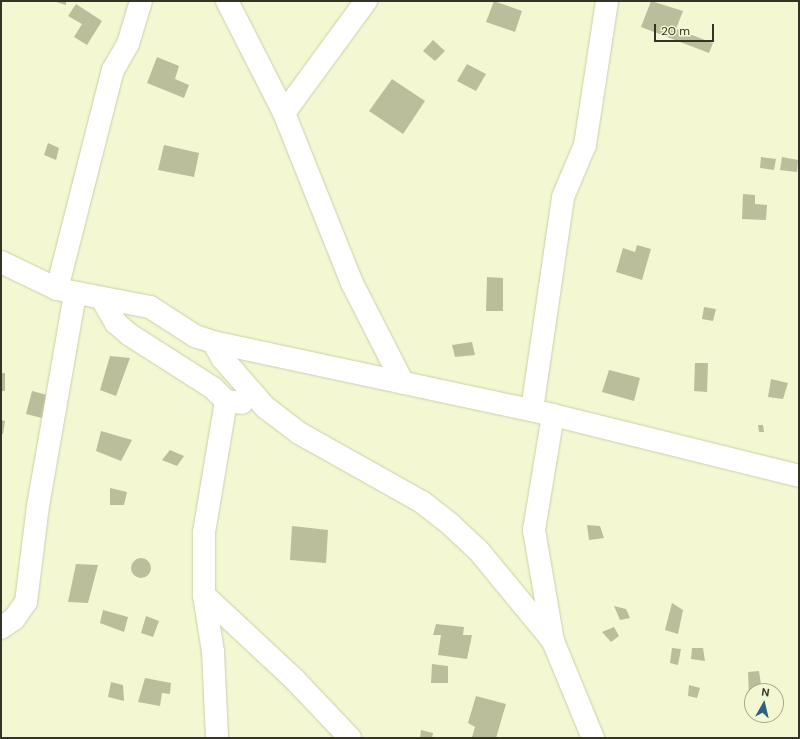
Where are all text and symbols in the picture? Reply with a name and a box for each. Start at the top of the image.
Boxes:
scale bar [656,16,716,42]
text: 20 m [661,23,690,39]
north arrow [744,683,784,723]
text: N [761,685,770,700]

